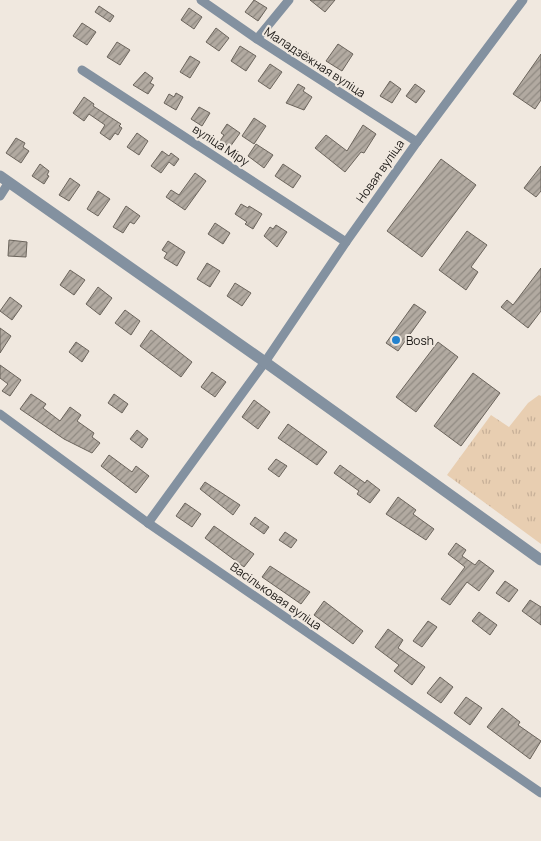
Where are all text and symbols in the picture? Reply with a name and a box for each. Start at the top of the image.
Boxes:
street label: Маладзёжная вуліца [261,23,369,101]
street label: вуліца Міру [189,120,253,170]
street label: Новая вуліца [352,136,408,206]
place label: Bosh [406,332,434,349]
marker: Bosh [390,334,402,346]
street label: Васільковая вуліца [227,558,325,634]

